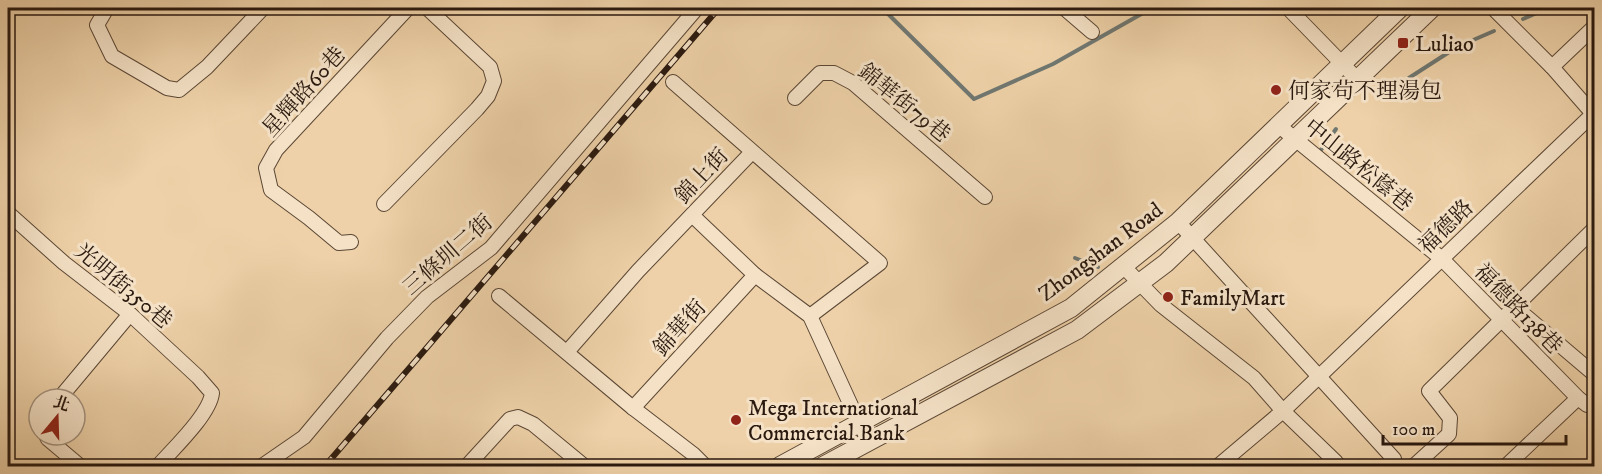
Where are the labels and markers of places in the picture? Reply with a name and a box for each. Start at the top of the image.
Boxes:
place label: Luliao [1415,31,1474,58]
marker: Luliao [1396,36,1410,50]
place label: 何家茍不理湯包 [1288,78,1442,105]
marker: 何家茍不理湯包 [1269,83,1283,97]
place label: FamilyMart [1180,285,1285,312]
marker: FamilyMart [1161,290,1175,304]
place label: Mega International Commercial Bank [748,395,919,447]
marker: Mega International Commercial Bank [729,413,743,427]

